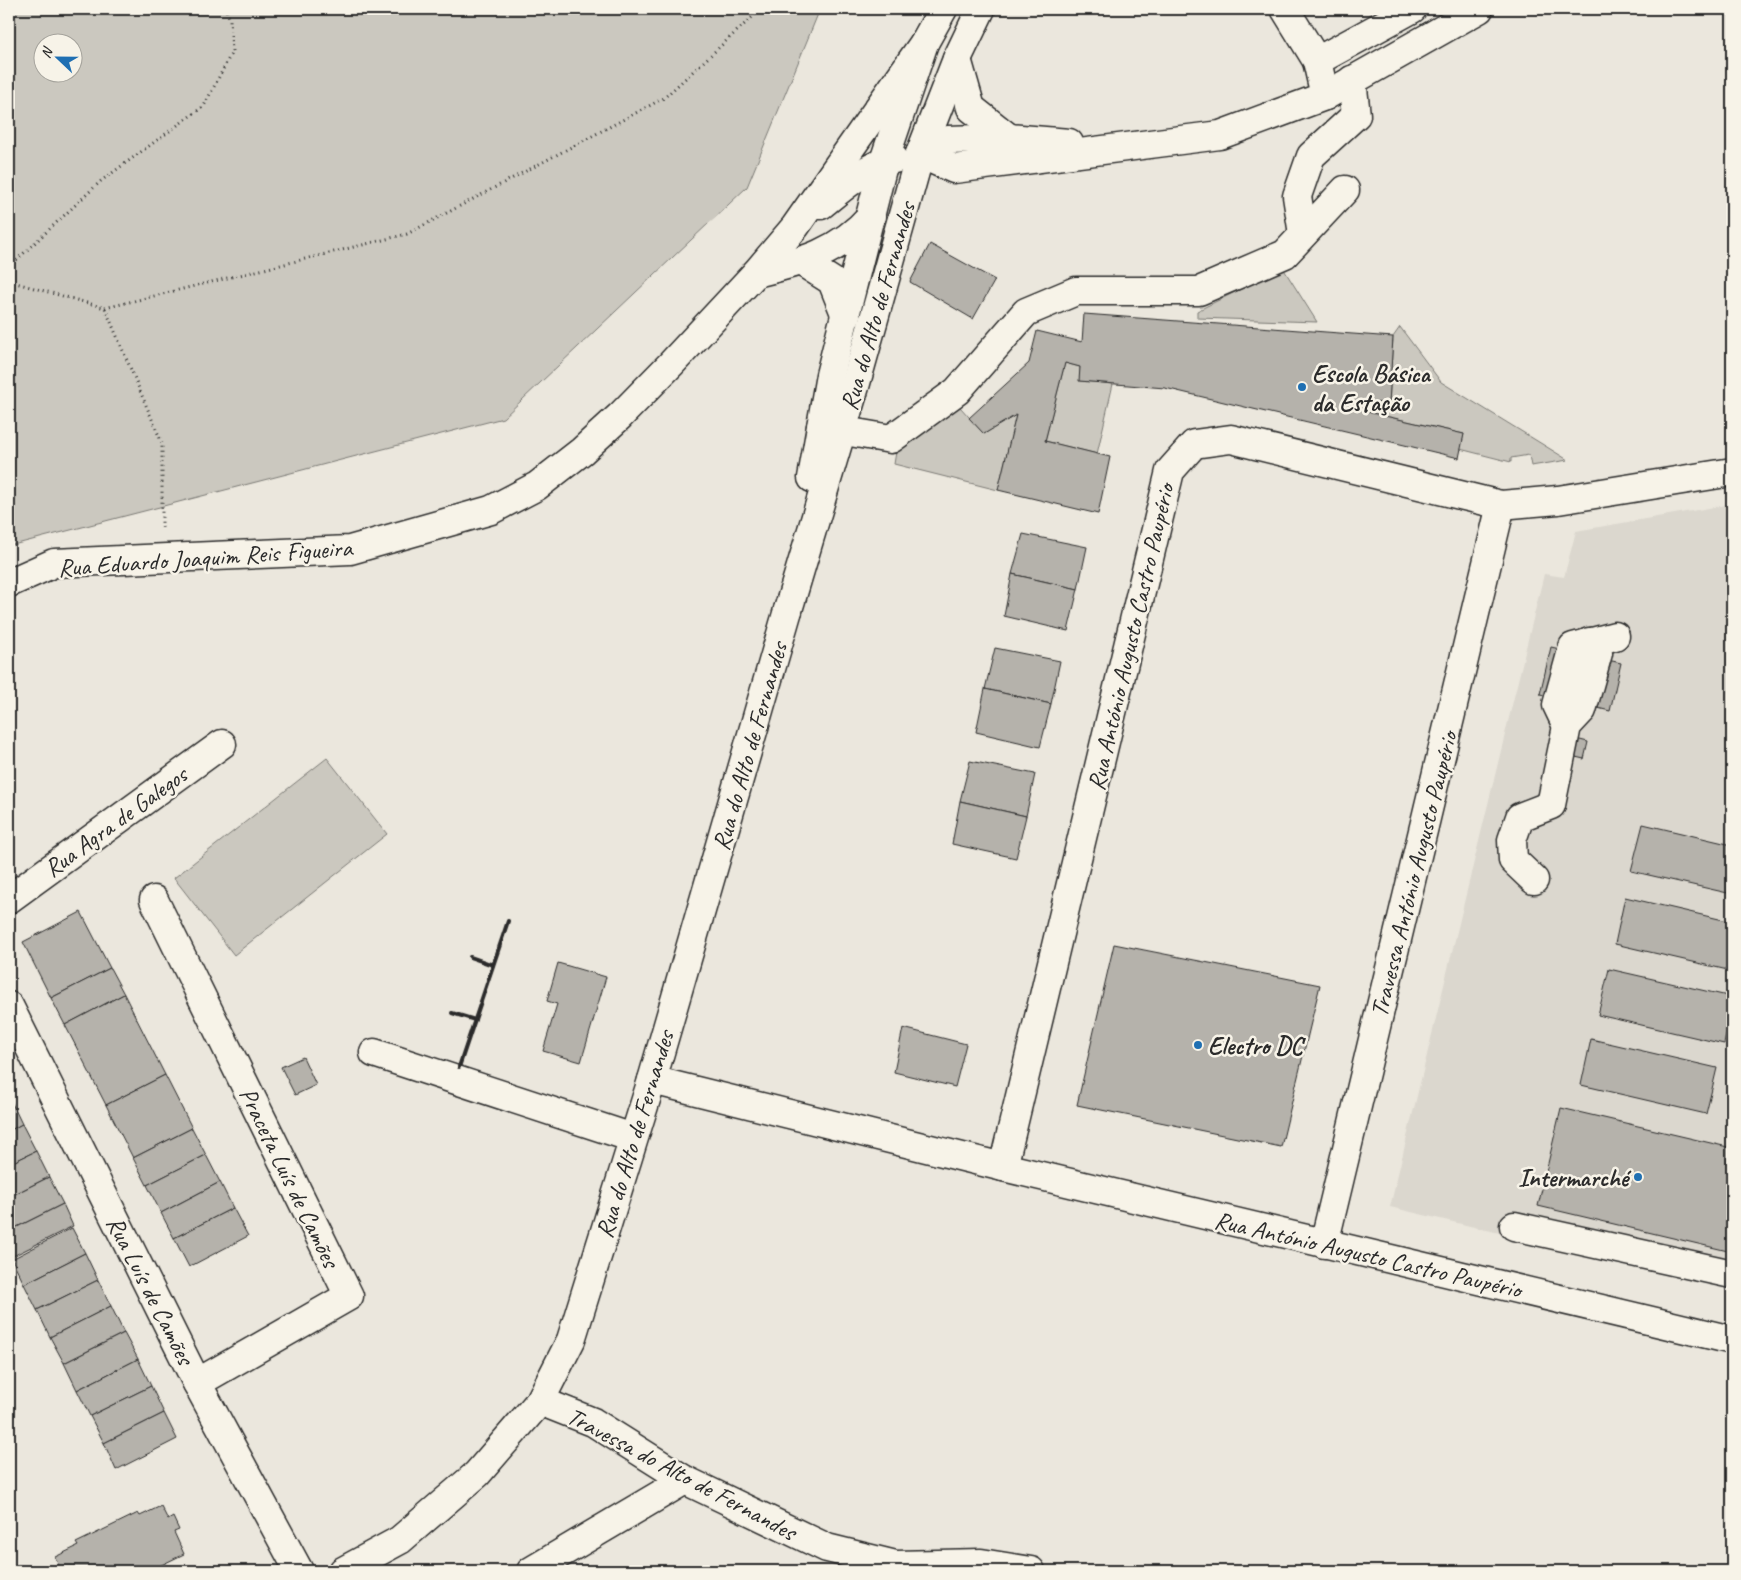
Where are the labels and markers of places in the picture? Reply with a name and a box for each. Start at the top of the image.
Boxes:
place label: Escola Básica da Estação [1312,358,1432,419]
marker: Escola Básica da Estação [1296,381,1308,393]
place label: Electro DC [1208,1030,1306,1062]
marker: Electro DC [1192,1039,1204,1051]
place label: Intermarché [1518,1162,1632,1194]
marker: Intermarché [1632,1171,1644,1183]

